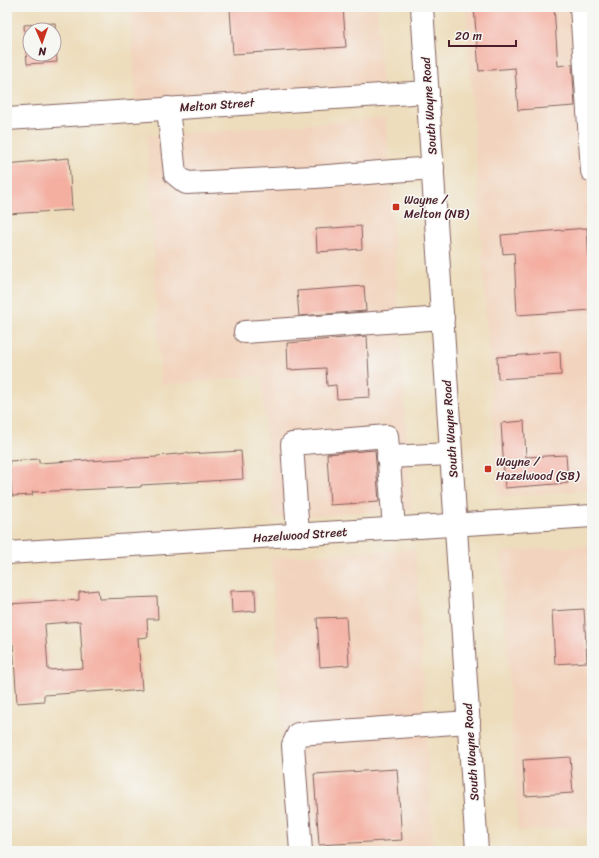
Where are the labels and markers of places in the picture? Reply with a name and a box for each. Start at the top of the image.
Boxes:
place label: Wayne / Melton (NB) [404,189,470,225]
marker: Wayne / Melton (NB) [391,202,401,212]
place label: Wayne / Hazelwood (SB) [496,451,580,487]
marker: Wayne / Hazelwood (SB) [483,464,493,474]

